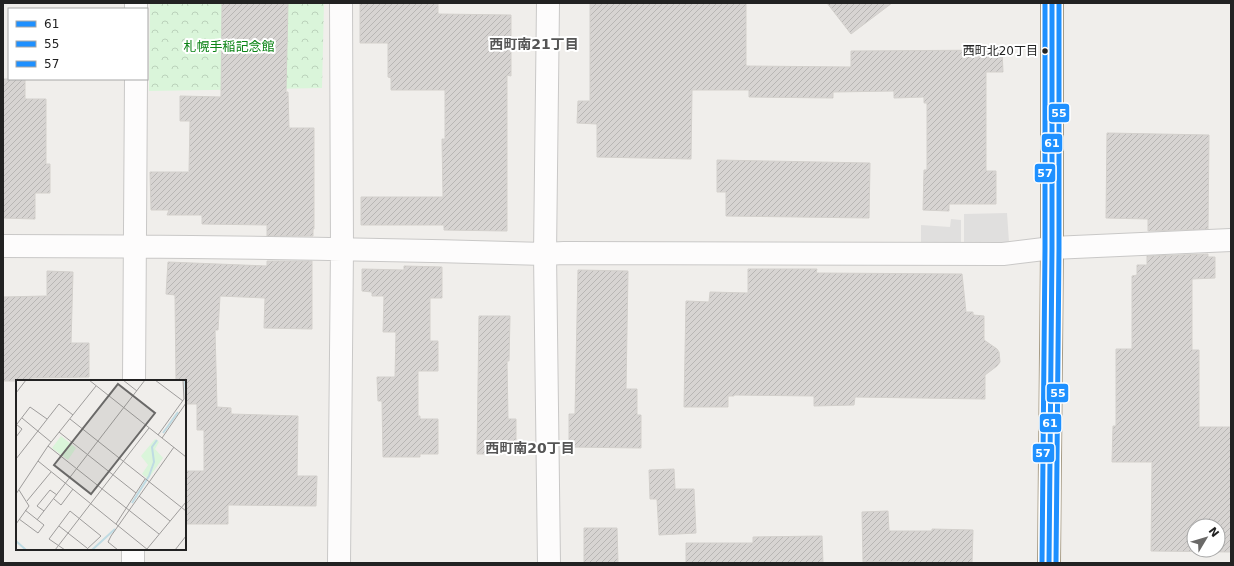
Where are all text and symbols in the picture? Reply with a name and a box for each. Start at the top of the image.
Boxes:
legend [8,8,148,80]
text: 61 [44,17,59,31]
district label: 西町南21丁目 [489,36,579,52]
text: 55 [44,37,59,51]
park label: 札幌手稲記念館 [183,39,275,54]
place label: 西町北20丁目 [963,44,1038,58]
marker: 西町北20丁目 [1040,46,1050,56]
text: 57 [44,57,59,71]
line badge: 55 [1048,103,1070,123]
text: 55 [1051,107,1067,120]
line badge: 61 [1041,133,1063,153]
text: 61 [1044,137,1060,150]
line badge: 57 [1034,163,1056,183]
text: 57 [1037,167,1053,180]
inset map [16,380,186,550]
line badge: 55 [1046,383,1069,403]
text: 55 [1050,387,1066,400]
line badge: 61 [1039,413,1062,433]
text: 61 [1042,417,1058,430]
district label: 西町南20丁目 [485,440,575,456]
line badge: 57 [1032,443,1055,463]
text: 57 [1035,447,1051,460]
north arrow [1186,518,1226,558]
text: N [1206,525,1221,540]

